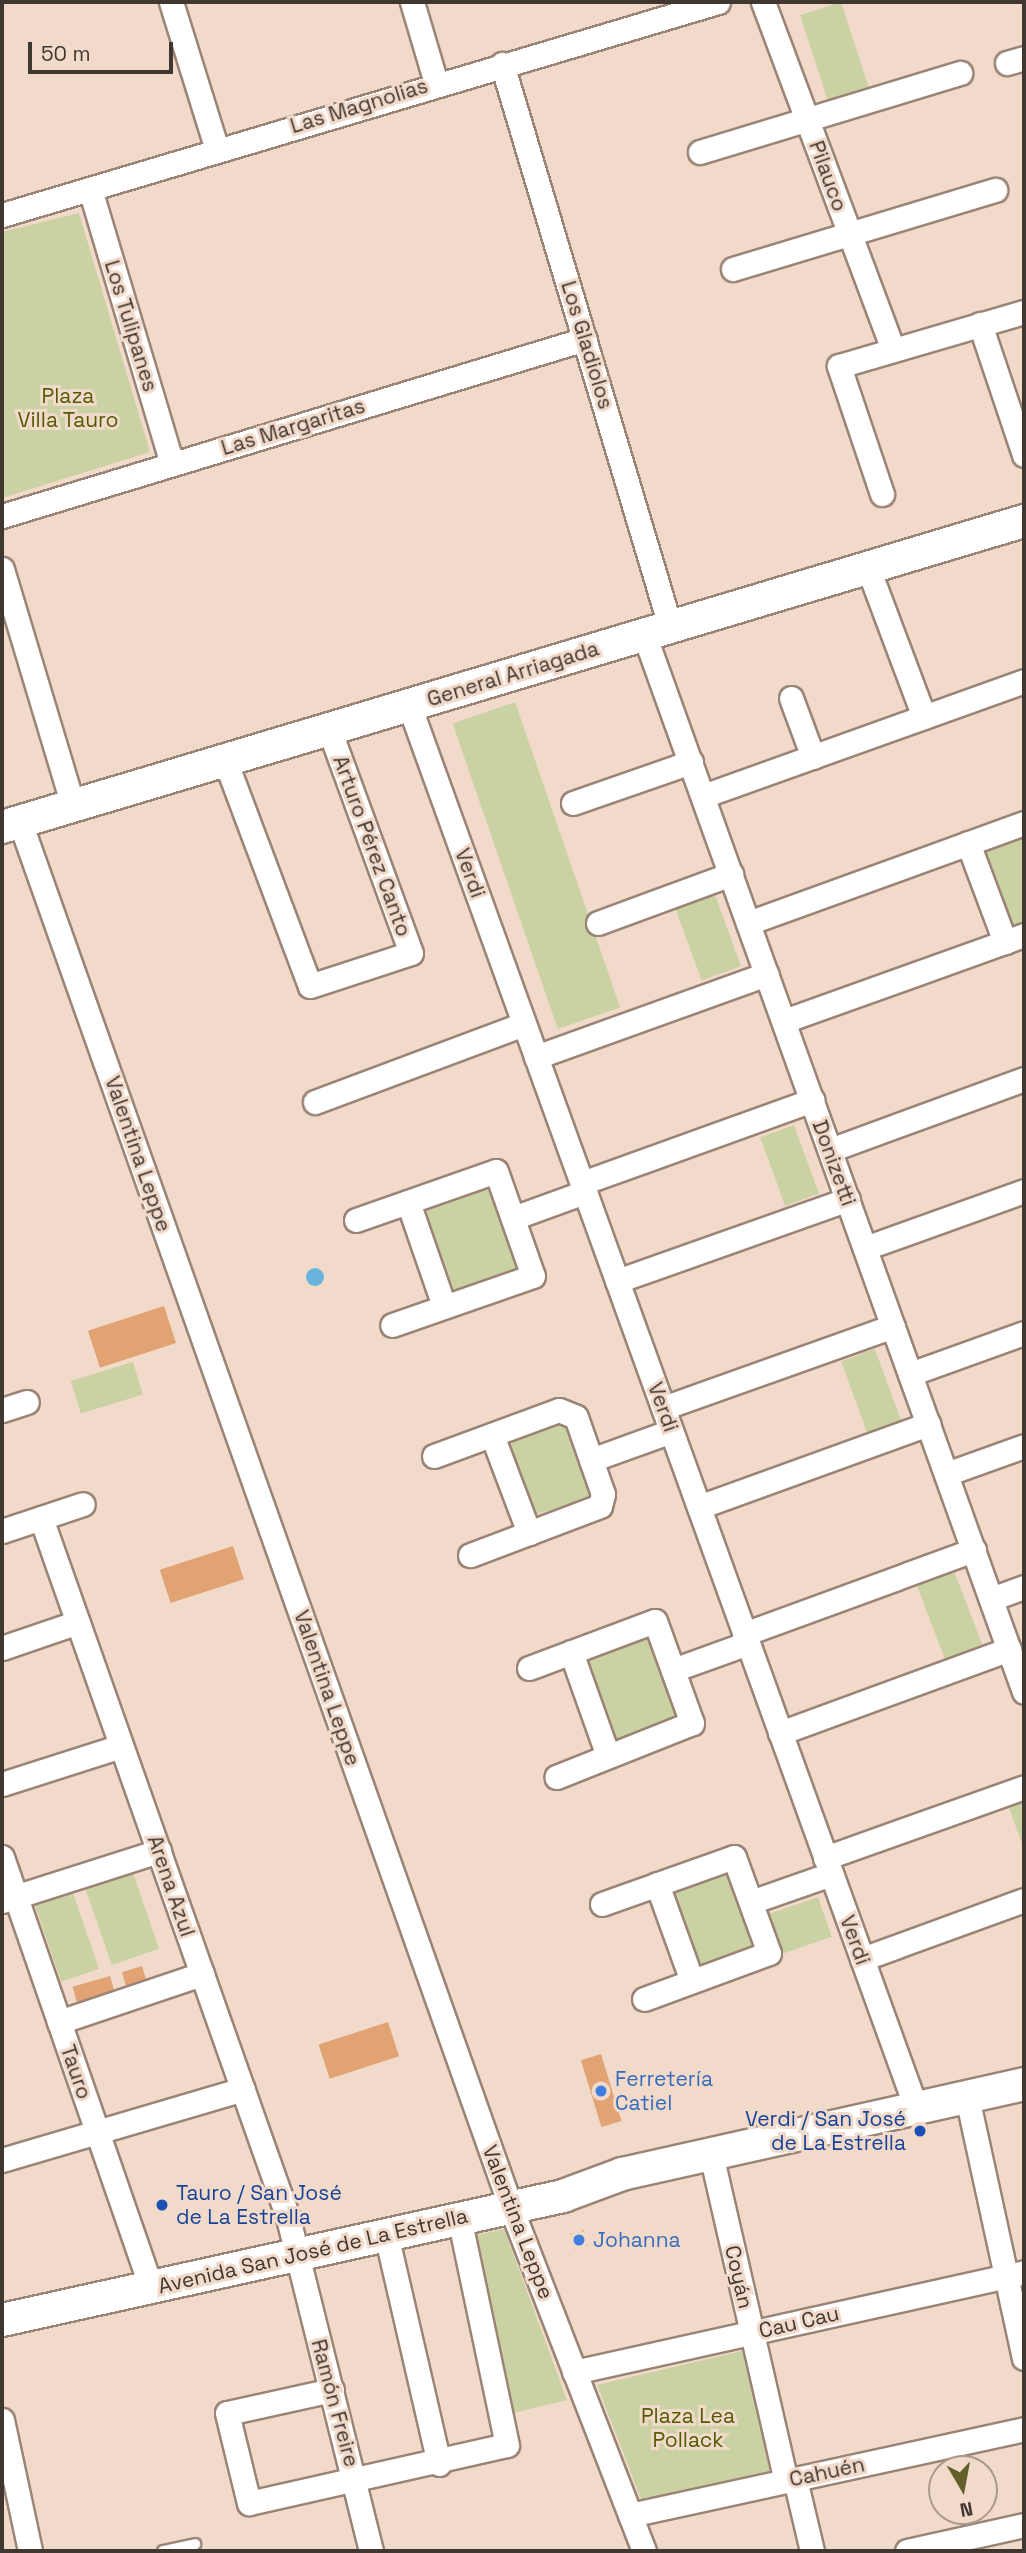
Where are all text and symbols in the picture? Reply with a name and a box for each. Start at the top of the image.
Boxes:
scale bar [32,28,177,72]
text: 50 m [41,40,91,67]
street label: Las Magnolias [287,73,431,139]
street label: Pilauco [804,137,852,215]
street label: Los Tulipanes [99,257,163,395]
street label: Los Gladiolos [556,278,618,412]
park label: Plaza Villa Tauro [17,383,119,433]
street label: Las Margaritas [218,393,368,461]
street label: General Arriagada [424,636,602,712]
street label: Arturo Pérez Canto [328,752,416,940]
street label: Verdi [449,845,491,901]
street label: Valentina Leppe [100,1073,176,1235]
street label: Donizetti [807,1117,861,1209]
street label: Verdi [642,1379,684,1435]
street label: Valentina Leppe [289,1607,365,1769]
street label: Arena Azul [142,1832,200,1940]
street label: Verdi [834,1912,876,1968]
street label: Tauro [55,2042,97,2102]
place label: Ferretería Catiel [615,2066,713,2116]
marker: Ferretería Catiel [593,2083,609,2099]
place label: Verdi / San José de La Estrella [745,2106,906,2156]
marker: Verdi / San José de La Estrella [912,2123,928,2139]
street label: Valentina Leppe [477,2141,559,2303]
place label: Tauro / San José de La Estrella [176,2180,342,2230]
marker: Tauro / San José de La Estrella [154,2197,170,2213]
street label: Avenida San José de La Estrella [156,2203,470,2299]
place label: Johanna [593,2227,681,2253]
marker: Johanna [571,2232,587,2248]
street label: Coyán [719,2243,759,2311]
street label: Cau Cau [756,2301,842,2343]
street label: Ramón Freire [306,2336,364,2470]
park label: Plaza Lea Pollack [641,2403,735,2453]
street label: Cahuén [787,2452,867,2492]
north arrow [928,2455,998,2525]
text: N [958,2496,975,2523]

